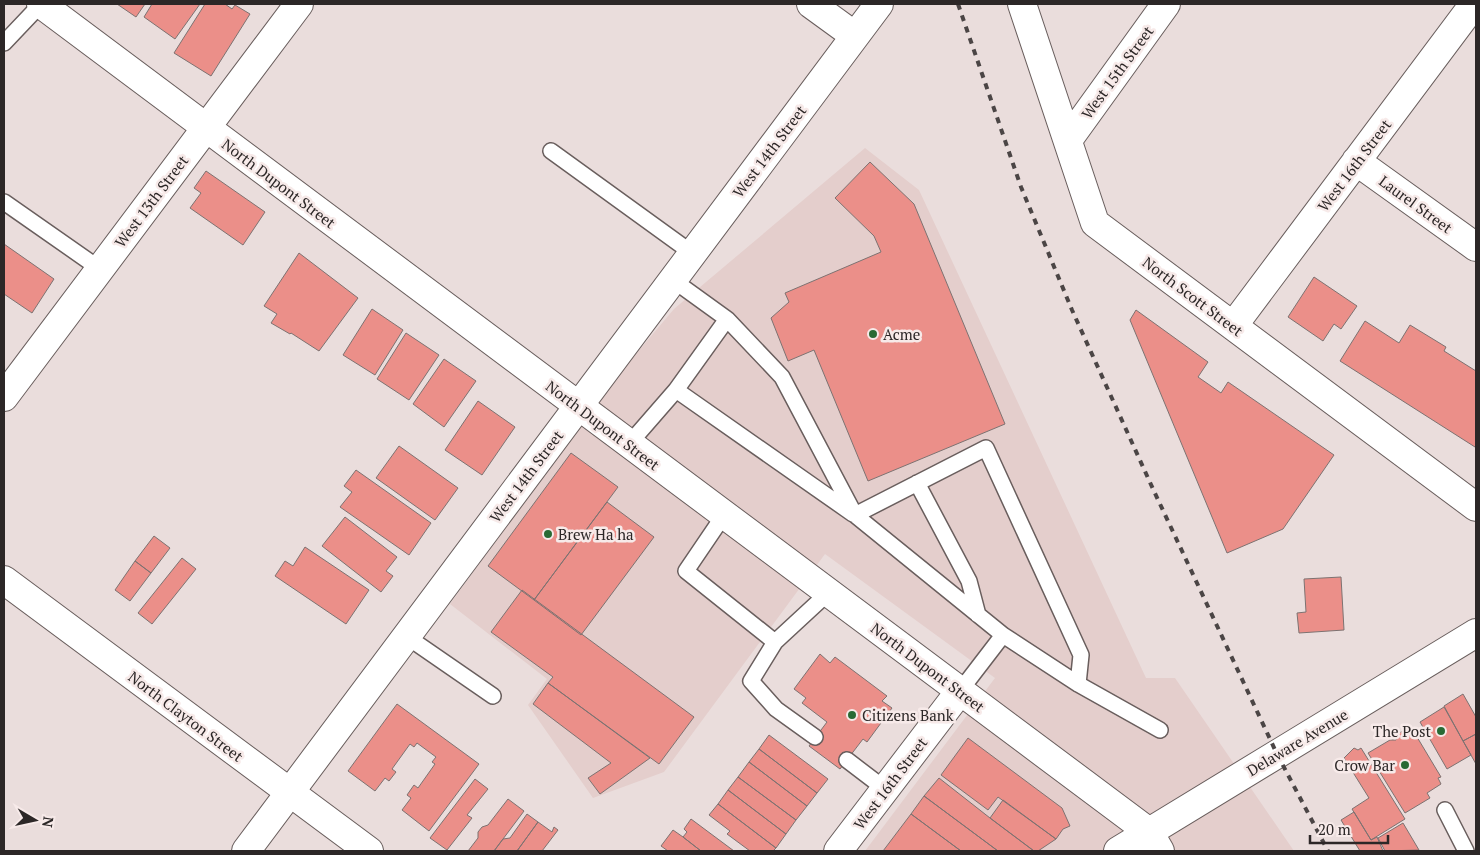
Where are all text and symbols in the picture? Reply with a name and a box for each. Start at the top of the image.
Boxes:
street label: West 15th Street [1076,21,1158,123]
street label: West 14th Street [728,101,810,201]
street label: West 16th Street [1313,115,1395,215]
street label: North Dupont Street [218,134,340,233]
street label: West 13th Street [110,151,192,251]
street label: Laurel Street [1375,171,1457,238]
street label: North Scott Street [1139,252,1248,341]
place label: Acme [883,324,920,344]
marker: Acme [867,328,879,340]
street label: North Dupont Street [542,376,664,475]
street label: West 14th Street [485,426,567,526]
place label: Brew Ha ha [558,524,634,544]
marker: Brew Ha ha [542,528,554,540]
street label: North Dupont Street [867,618,989,717]
street label: North Clayton Street [125,666,248,766]
street label: Delaware Avenue [1243,704,1351,780]
place label: Citizens Bank [862,705,954,725]
marker: Citizens Bank [846,709,858,721]
place label: The Post [1373,721,1431,741]
marker: The Post [1435,725,1447,737]
street label: West 16th Street [849,733,931,833]
place label: Crow Bar [1334,755,1395,775]
marker: Crow Bar [1399,759,1411,771]
north arrow [10,795,60,845]
scale bar [1310,812,1388,844]
text: N [38,815,59,829]
text: 20 m [1318,819,1351,839]

